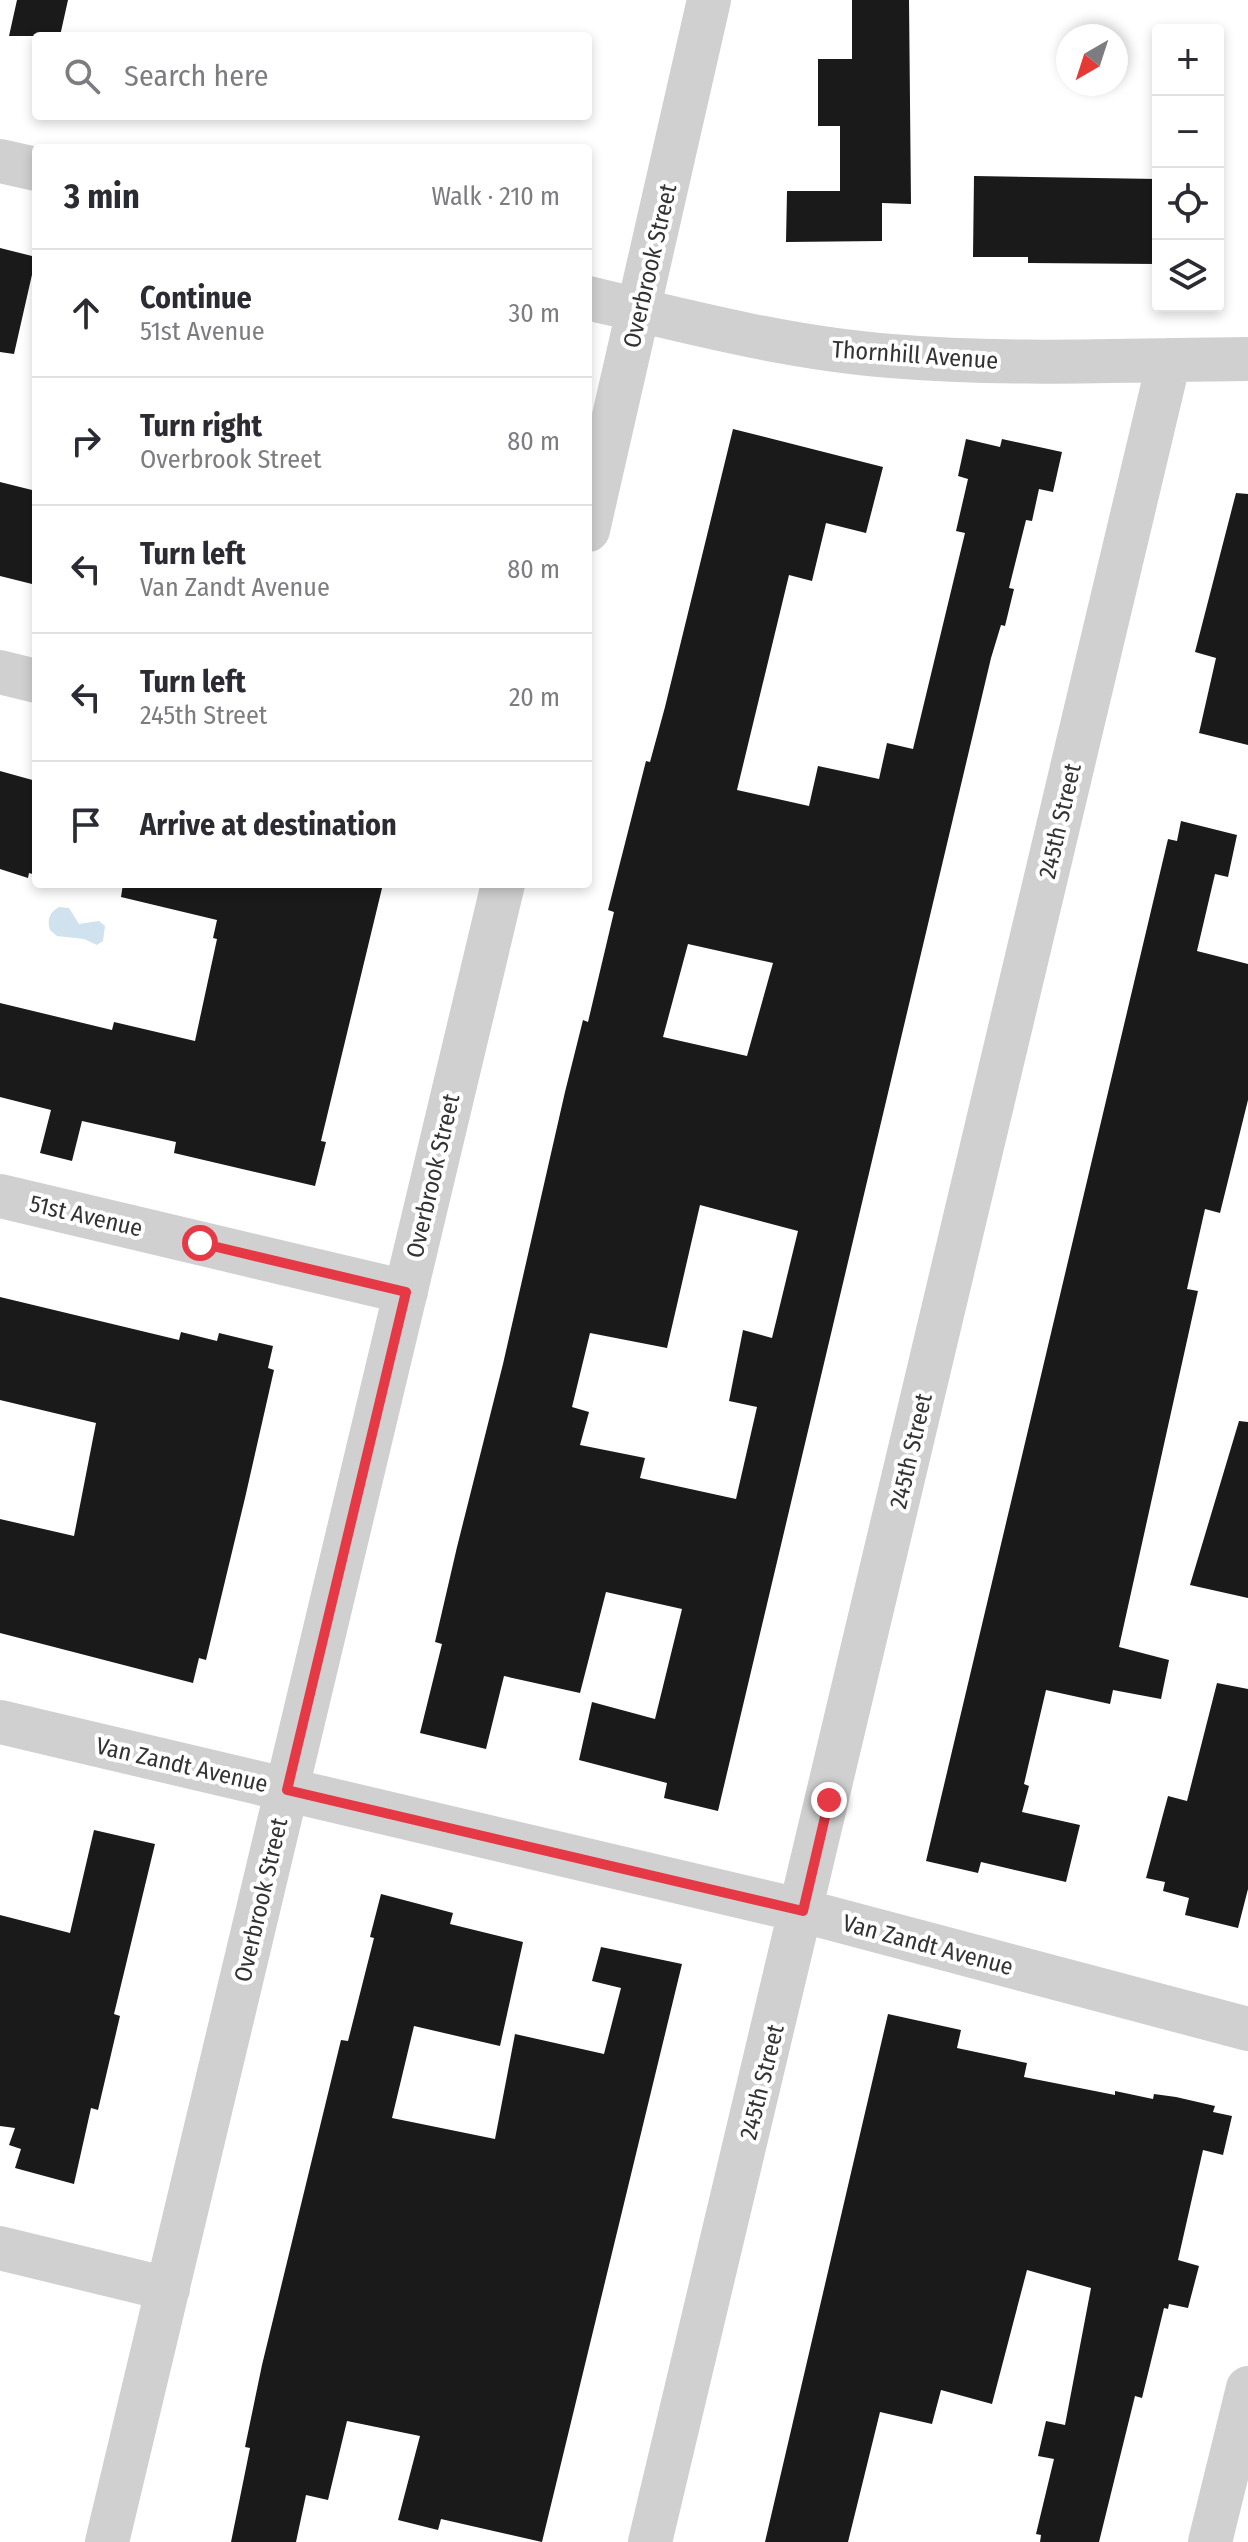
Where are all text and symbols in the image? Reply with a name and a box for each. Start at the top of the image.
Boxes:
north arrow [1056,24,1128,96]
map controls [1152,24,1224,312]
button: + [1152,24,1224,96]
search box [32,32,592,120]
icon: search [60,54,104,98]
text: Search here [124,58,269,94]
button: − [1152,96,1224,168]
button: locate [1152,168,1224,240]
text: 3 min [64,176,140,217]
text: Walk · 210 m [431,181,560,212]
street label: Overbrook Street [618,181,683,351]
button: layers [1152,240,1224,312]
text: Continue [140,280,252,316]
icon: ahead [64,291,108,335]
text: 30 m [509,298,560,329]
text: 51st Avenue [140,316,265,347]
street label: Thornhill Avenue [831,335,999,375]
text: Turn right [140,408,262,444]
icon: right [64,419,108,463]
text: 80 m [507,426,560,457]
text: Overbrook Street [140,444,321,475]
text: Turn left [140,536,246,572]
icon: left [64,547,108,591]
text: 80 m [507,554,560,585]
text: Van Zandt Avenue [140,572,330,603]
text: Turn left [140,664,246,700]
icon: left [64,675,108,719]
text: 20 m [509,682,560,713]
text: 245th Street [140,700,267,731]
street label: 245th Street [1033,760,1087,881]
icon: arrive [64,803,108,847]
text: Arrive at destination [140,807,397,843]
street label: Overbrook Street [401,1091,466,1261]
street label: 51st Avenue [27,1189,145,1243]
route start [182,1225,218,1261]
street label: 245th Street [884,1390,938,1511]
street label: Van Zandt Avenue [94,1732,270,1798]
route end [811,1782,847,1818]
street label: Overbrook Street [229,1815,294,1985]
street label: Van Zandt Avenue [840,1909,1016,1981]
street label: 245th Street [734,2021,790,2142]

